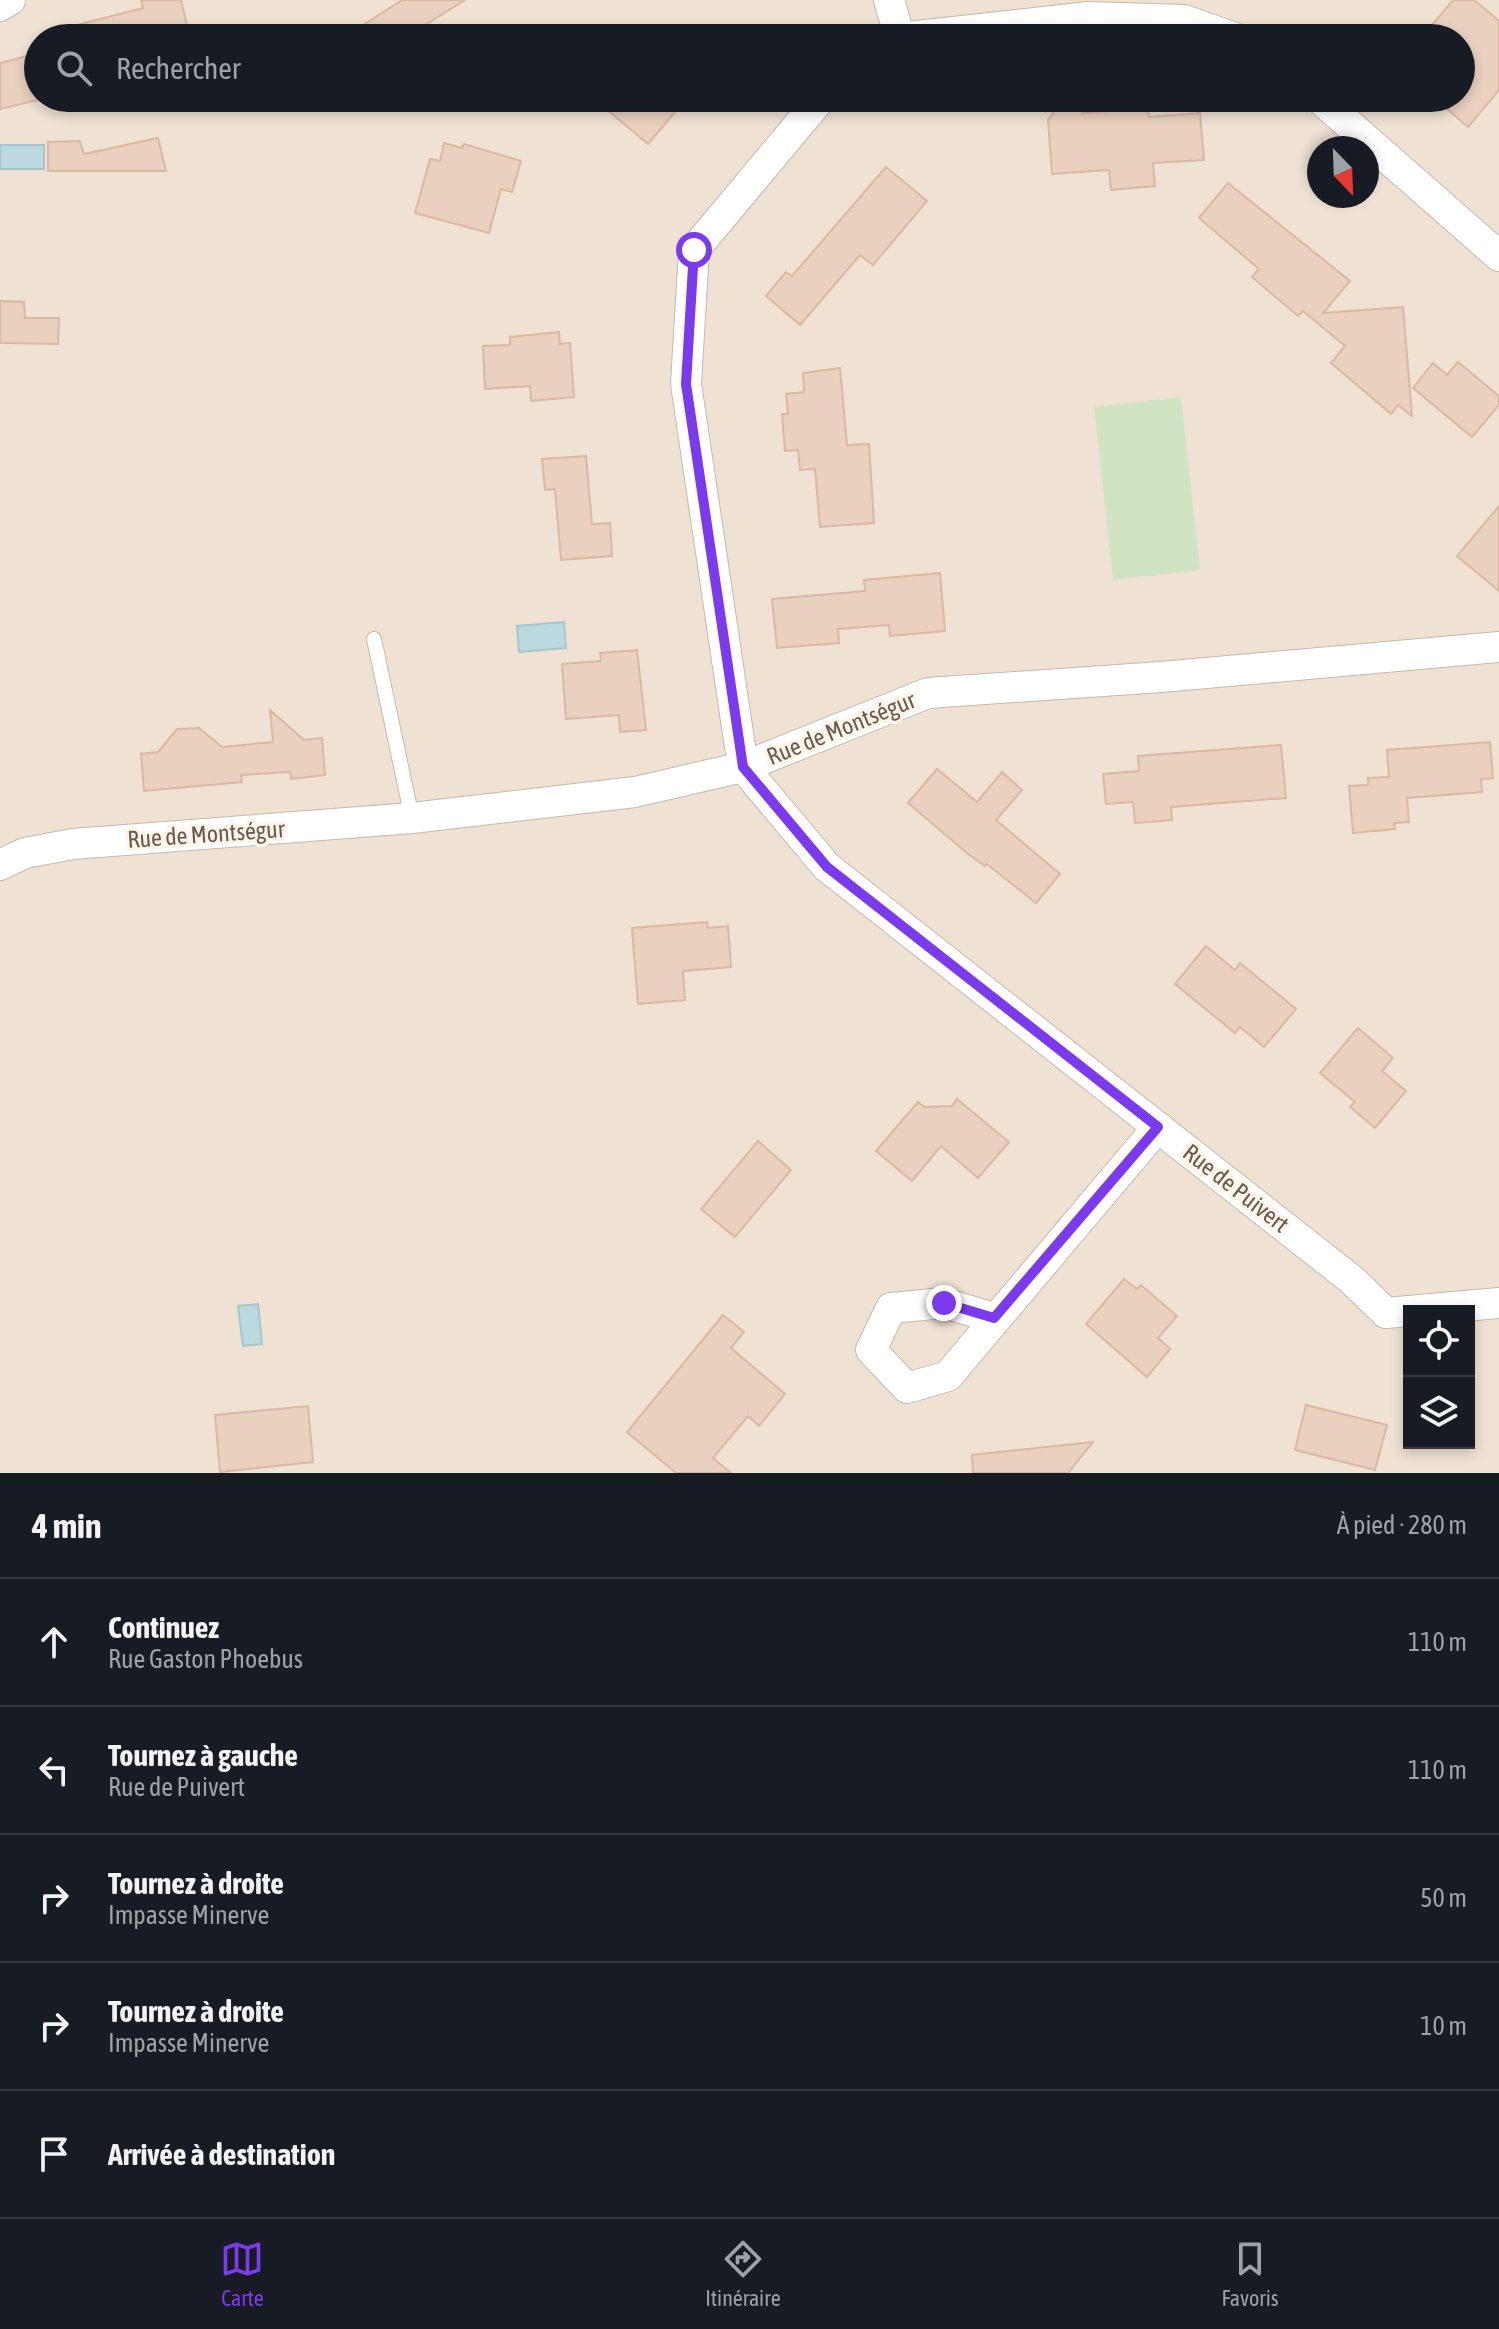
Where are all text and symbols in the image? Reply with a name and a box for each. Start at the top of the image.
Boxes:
search box [24,24,1475,112]
icon: search [52,46,96,90]
text: Rechercher [116,51,241,85]
north arrow [1307,136,1379,208]
route start [676,232,712,268]
street label: Rue de Montségur [763,686,920,770]
street label: Rue de Montségur [126,815,286,853]
street label: Rue de Puivert [1178,1138,1294,1238]
route end [926,1285,962,1321]
map controls [1403,1305,1475,1449]
button: locate [1403,1305,1475,1377]
button: layers [1403,1377,1475,1449]
text: 4 min [32,1506,101,1545]
text: À pied · 280 m [1337,1510,1467,1540]
text: Continuez [108,1610,219,1644]
icon: ahead [32,1620,76,1664]
text: 110 m [1408,1627,1467,1657]
text: Rue Gaston Phoebus [108,1644,303,1674]
text: Tournez à gauche [108,1738,298,1772]
icon: left [32,1748,76,1792]
text: 110 m [1408,1755,1467,1785]
text: Rue de Puivert [108,1772,245,1802]
text: Tournez à droite [108,1866,284,1900]
icon: right [32,1876,76,1920]
text: 50 m [1420,1883,1467,1913]
text: Impasse Minerve [108,1900,269,1930]
text: Tournez à droite [108,1994,284,2028]
icon: right [32,2004,76,2048]
text: 10 m [1420,2011,1467,2041]
text: Impasse Minerve [108,2028,269,2058]
icon: arrive [32,2132,76,2176]
text: Arrivée à destination [108,2137,335,2171]
tab: Carte [220,2237,264,2311]
tab: Itinéraire [705,2237,781,2311]
tab: Favoris [1221,2237,1279,2311]

